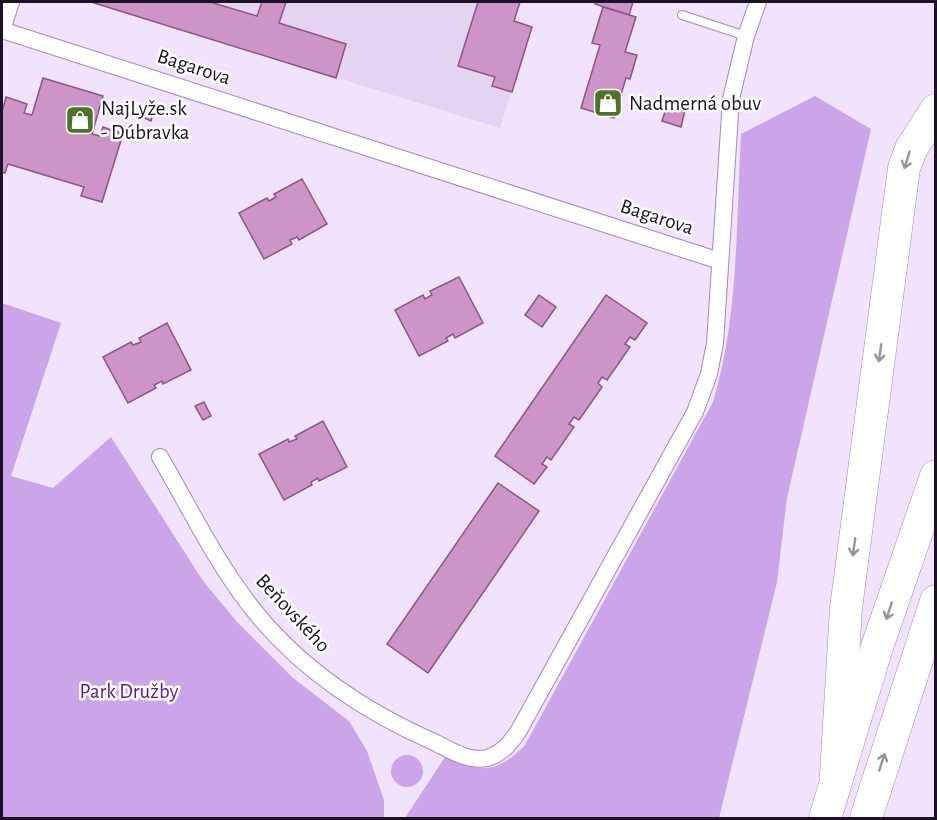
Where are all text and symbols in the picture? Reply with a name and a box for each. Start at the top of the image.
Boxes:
street label: Bagarova [155,45,233,89]
shop icon: Nadmerná obuv [592,87,624,119]
place label: Nadmerná obuv [629,93,761,114]
place label: NajLyže.sk - Dúbravka [101,98,190,143]
shop icon: NajLyže.sk - Dúbravka [64,104,96,136]
one-way arrow [901,150,912,169]
street label: Bagarova [618,195,696,239]
one-way arrow [874,343,885,363]
one-way arrow [848,536,859,556]
street label: Beňovského [252,570,334,656]
one-way arrow [883,601,894,619]
park label: Park Družby [80,681,178,702]
one-way arrow [877,753,888,772]

